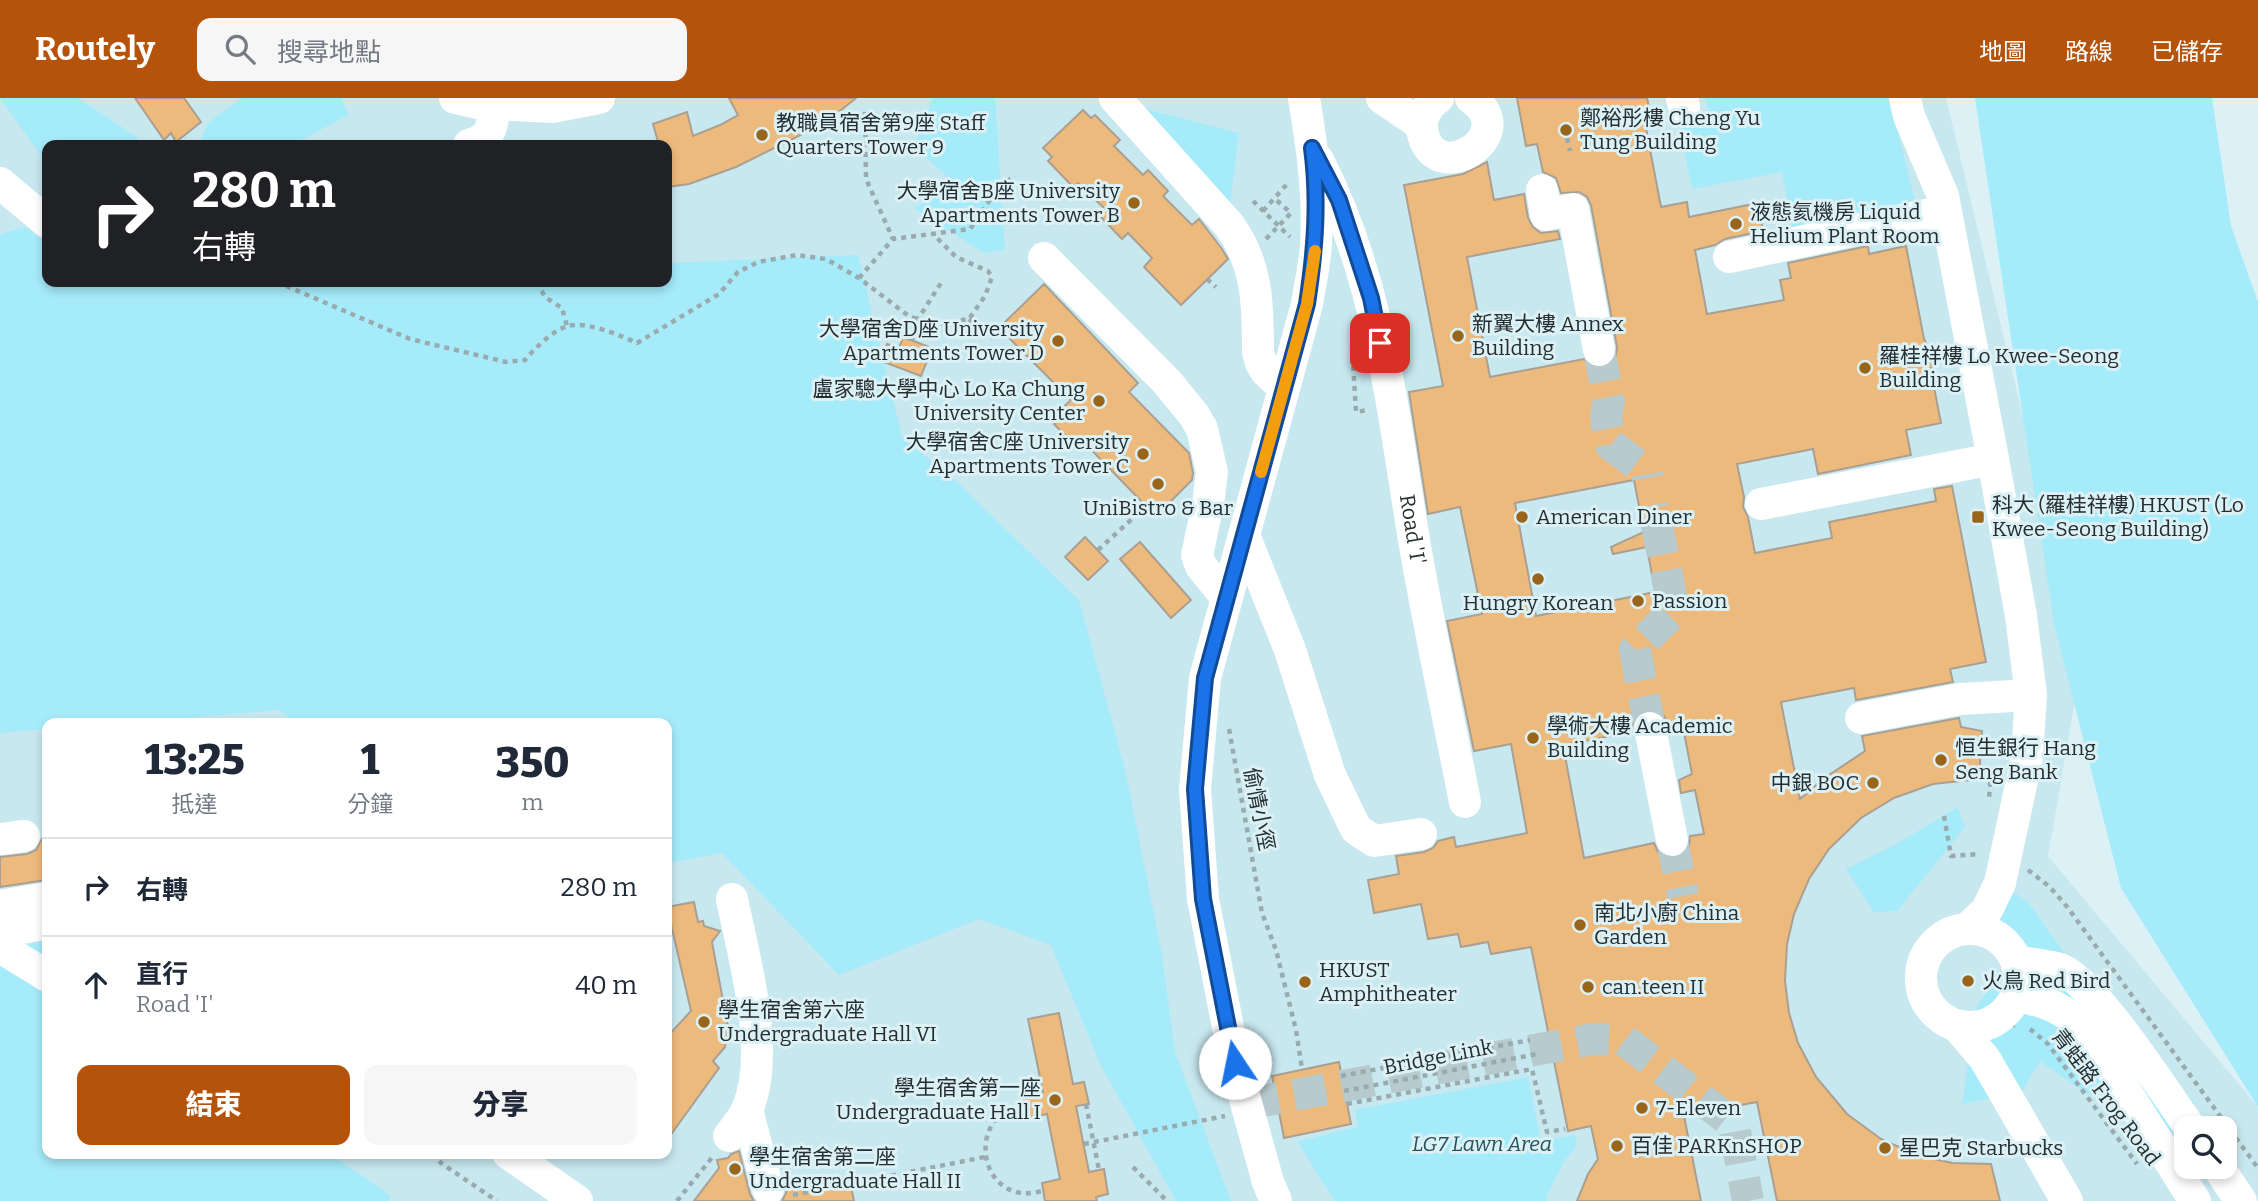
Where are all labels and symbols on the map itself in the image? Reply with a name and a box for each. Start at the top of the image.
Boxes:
place label: 鄭裕彤樓 Cheng Yu Tung Building [1580,105,1760,155]
place label: 教職員宿舍第9座 Staff Quarters Tower 9 [776,110,987,160]
marker: 鄭裕彤樓 Cheng Yu Tung Building [1558,122,1574,138]
marker: 教職員宿舍第9座 Staff Quarters Tower 9 [754,127,770,143]
place label: 大學宿舍B座 University Apartments Tower B [896,178,1121,228]
marker: 大學宿舍B座 University Apartments Tower B [1126,195,1142,211]
place label: 液態氦機房 Liquid Helium Plant Room [1750,199,1940,249]
marker: 液態氦機房 Liquid Helium Plant Room [1728,216,1744,232]
place label: 新翼大樓 Annex Building [1472,311,1624,361]
pin [1350,313,1410,373]
place label: 大學宿舍D座 University Apartments Tower D [819,316,1045,366]
marker: 新翼大樓 Annex Building [1450,328,1466,344]
marker: 大學宿舍D座 University Apartments Tower D [1050,333,1066,349]
place label: 羅桂祥樓 Lo Kwee-Seong Building [1879,343,2119,393]
marker: 羅桂祥樓 Lo Kwee-Seong Building [1857,360,1873,376]
place label: 盧家驄大學中心 Lo Ka Chung University Center [812,376,1085,426]
marker: 盧家驄大學中心 Lo Ka Chung University Center [1091,393,1107,409]
place label: 大學宿舍C座 University Apartments Tower C [905,429,1130,479]
marker: 大學宿舍C座 University Apartments Tower C [1135,446,1151,462]
marker: UniBistro & Bar [1150,476,1166,492]
place label: 科大 (羅桂祥樓) HKUST (Lo Kwee-Seong Building) [1992,492,2244,542]
street label: Road 'I' [1394,493,1431,567]
place label: UniBistro & Bar [1083,495,1233,521]
place label: American Diner [1536,504,1692,530]
marker: American Diner [1514,509,1530,525]
marker: 科大 (羅桂祥樓) HKUST (Lo Kwee-Seong Building) [1970,509,1986,525]
marker: Hungry Korean [1530,571,1546,587]
place label: Passion [1652,588,1727,614]
place label: Hungry Korean [1463,590,1613,616]
marker: Passion [1630,593,1646,609]
place label: 學術大樓 Academic Building [1547,713,1733,763]
marker: 學術大樓 Academic Building [1525,730,1541,746]
place label: 恒生銀行 Hang Seng Bank [1955,735,2096,785]
marker: 恒生銀行 Hang Seng Bank [1933,752,1949,768]
street label: 偷情小徑 [1238,765,1280,853]
place label: 中銀 BOC [1770,770,1859,796]
marker: 中銀 BOC [1865,775,1881,791]
place label: 南北小廚 China Garden [1594,900,1740,950]
marker: 南北小廚 China Garden [1572,917,1588,933]
place label: HKUST Amphitheater [1319,957,1457,1007]
place label: 火鳥 Red Bird [1982,968,2110,994]
marker: 火鳥 Red Bird [1960,973,1976,989]
marker: HKUST Amphitheater [1297,974,1313,990]
place label: can.teen II [1602,974,1704,1000]
marker: can.teen II [1580,979,1596,995]
place label: 學生宿舍第六座 Undergraduate Hall VI [718,997,937,1047]
marker: 學生宿舍第六座 Undergraduate Hall VI [696,1014,712,1030]
street label: 青蛙路 Frog Road [2046,1023,2166,1171]
position arrow [1198,1026,1272,1100]
street label: Bridge Link [1381,1034,1495,1080]
place label: 學生宿舍第一座 Undergraduate Hall I [836,1075,1041,1125]
marker: 學生宿舍第一座 Undergraduate Hall I [1047,1092,1063,1108]
place label: 7-Eleven [1656,1095,1741,1121]
marker: 7-Eleven [1634,1100,1650,1116]
park label: LG7 Lawn Area [1412,1131,1552,1157]
place label: 百佳 PARKnSHOP [1631,1133,1802,1159]
place label: 星巴克 Starbucks [1899,1135,2063,1161]
marker: 百佳 PARKnSHOP [1609,1138,1625,1154]
marker: 星巴克 Starbucks [1877,1140,1893,1156]
place label: 學生宿舍第二座 Undergraduate Hall II [749,1144,961,1194]
marker: 學生宿舍第二座 Undergraduate Hall II [727,1161,743,1177]

